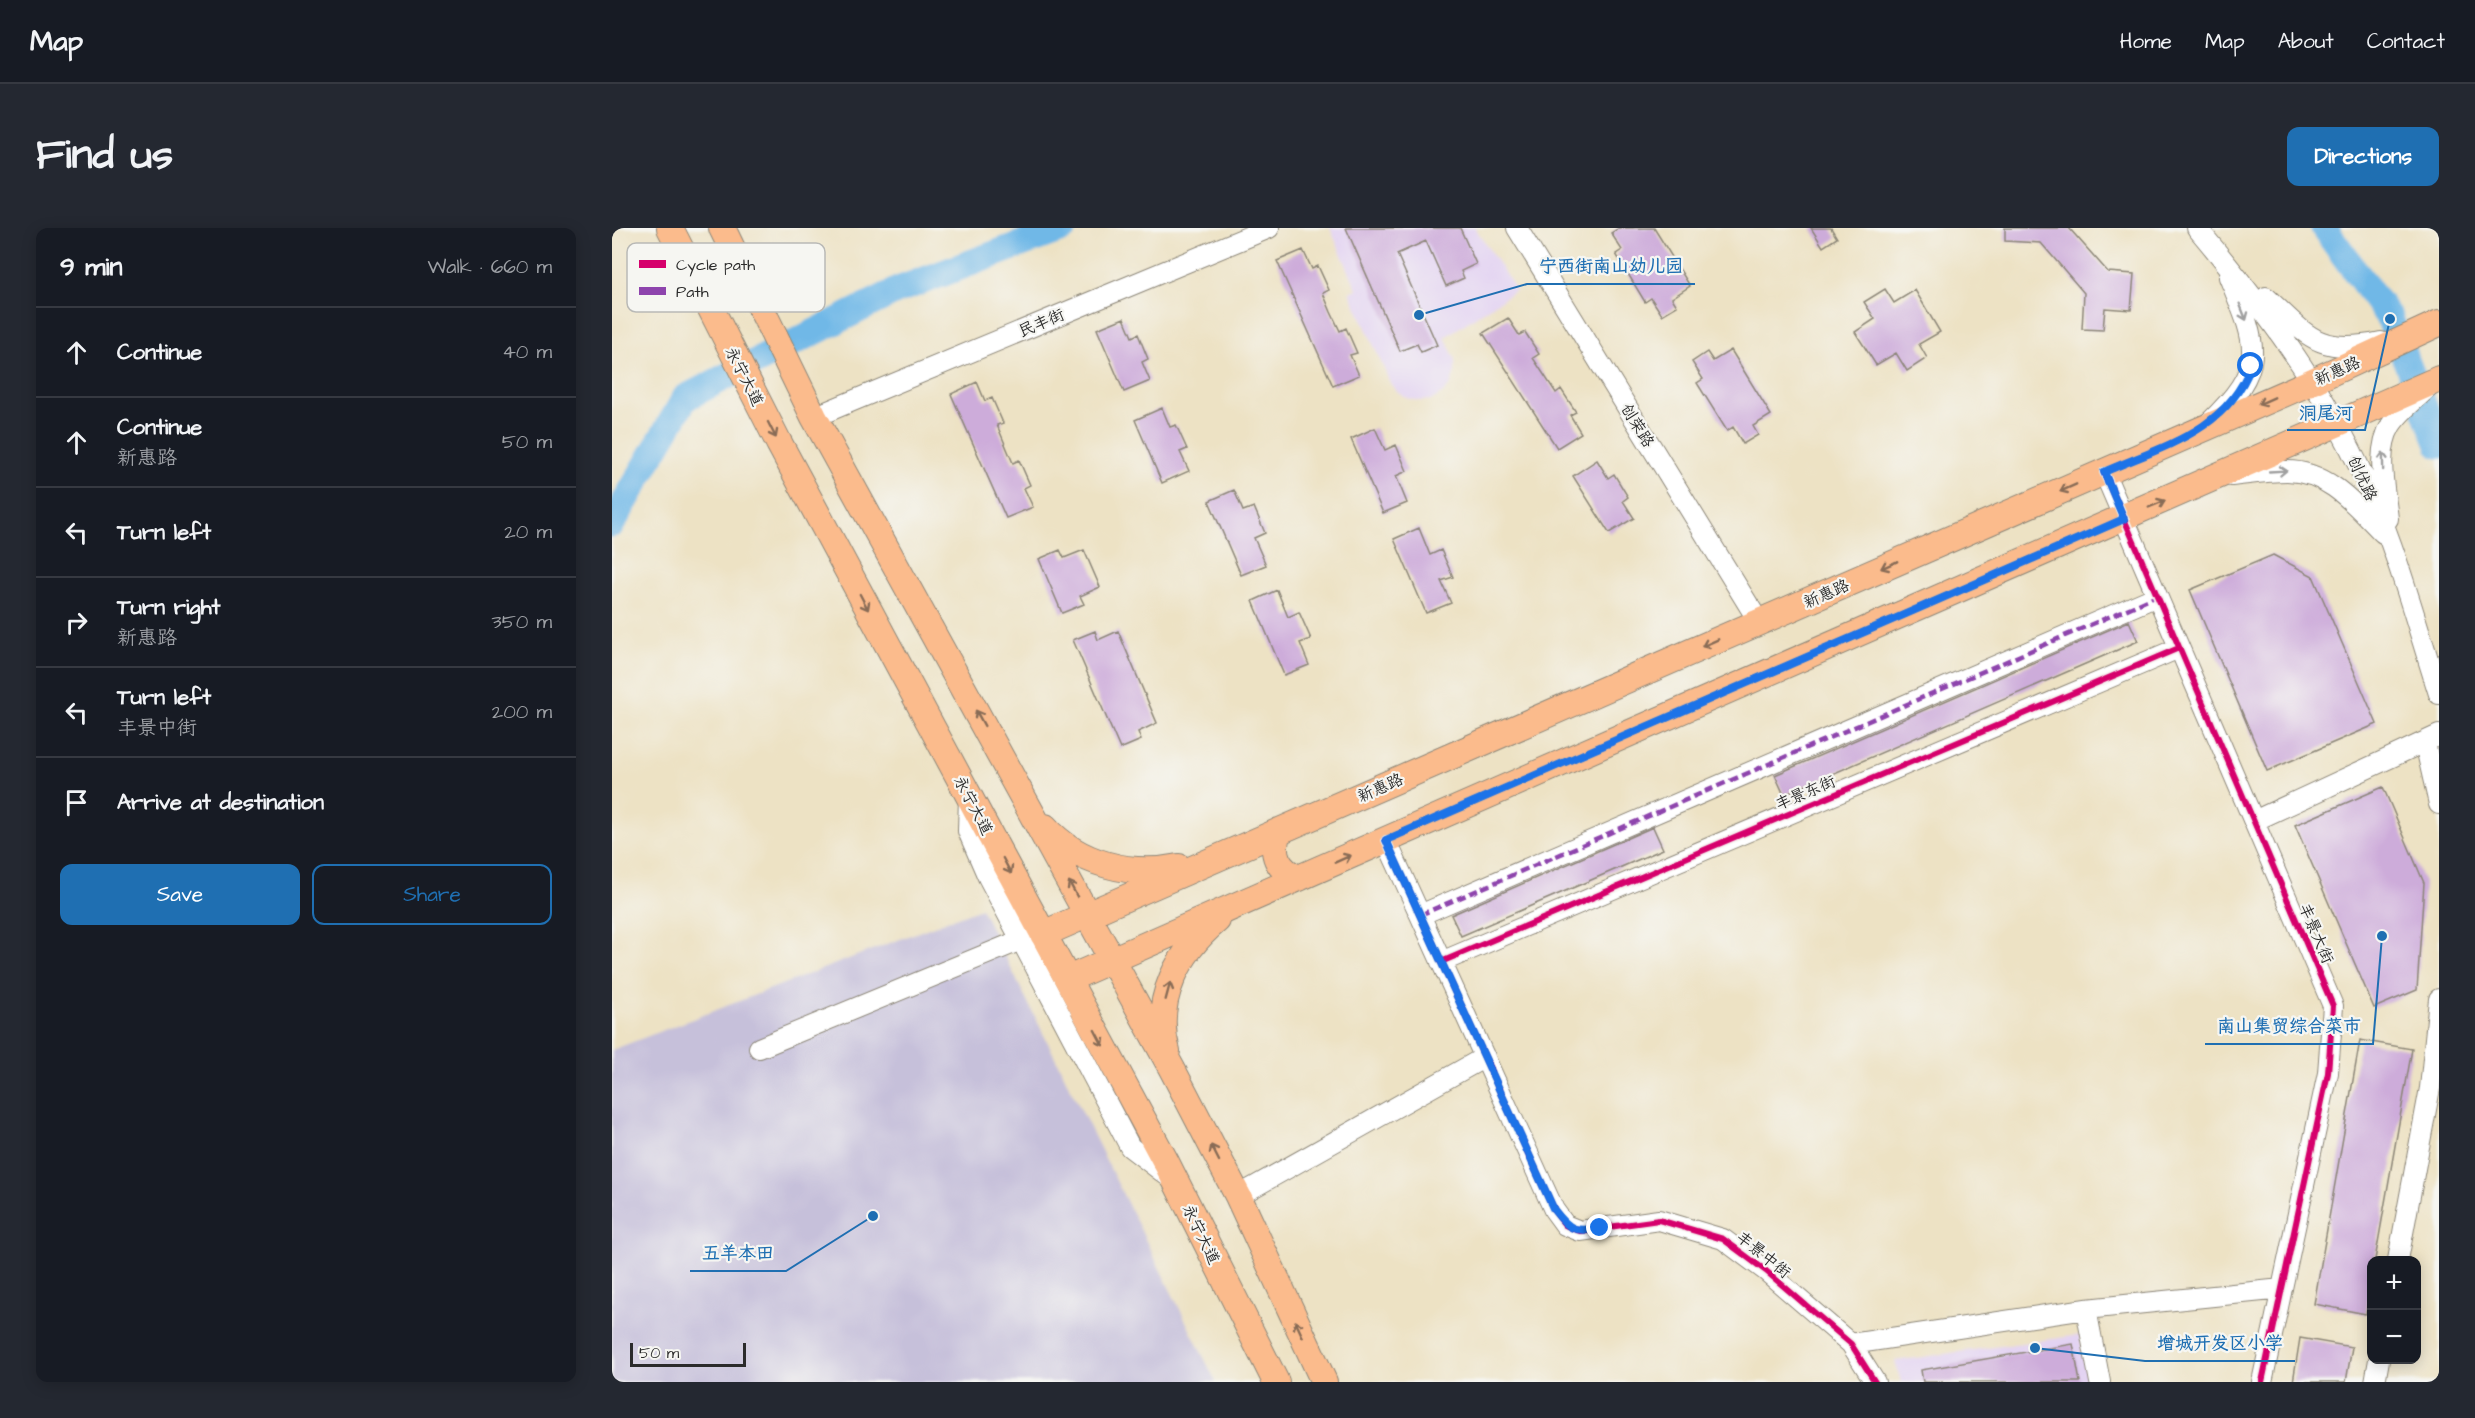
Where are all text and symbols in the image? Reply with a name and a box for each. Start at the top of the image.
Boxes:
text: Map [30,22,83,61]
text: Home [2120,27,2172,56]
text: Map [2205,27,2245,56]
text: About [2278,27,2334,56]
text: Contact [2367,27,2445,56]
text: Find us [36,127,173,185]
button: Directions [2287,127,2439,186]
legend [627,243,825,312]
callout: 宁西街南山幼儿园 [1527,248,1695,284]
text: 9 min [60,249,122,285]
text: Walk · 660 m [427,253,552,281]
text: Cycle path [676,254,755,277]
text: 宁西街南山幼儿园 [1539,254,1683,279]
text: Path [676,281,709,303]
one-way arrow [2239,302,2250,320]
street label: 民丰街 [1015,303,1068,342]
icon: ahead [60,336,93,369]
text: Continue [117,337,202,368]
text: 40 m [502,338,552,366]
street label: 永宁大道 [720,343,768,410]
street label: 新惠路 [2311,351,2364,391]
route start [2237,352,2263,378]
callout: 洞尾河 [2287,394,2365,430]
one-way arrow [2257,397,2275,408]
street label: 创荣路 [1615,399,1659,452]
text: 洞尾河 [2299,401,2353,426]
text: Continue [117,412,202,443]
one-way arrow [767,421,779,439]
icon: ahead [60,426,93,459]
text: 50 m [502,428,552,456]
text: 新惠路 [117,444,177,472]
one-way arrow [2377,451,2389,471]
street label: 创优路 [2342,452,2382,505]
one-way arrow [2267,466,2287,477]
one-way arrow [2059,482,2077,494]
one-way arrow [2148,498,2166,509]
icon: left [60,516,93,549]
text: Turn left [117,517,211,548]
text: 20 m [504,518,552,546]
one-way arrow [1880,561,1898,572]
street label: 新惠路 [1800,574,1853,614]
text: Turn right [117,592,220,623]
one-way arrow [858,593,870,610]
icon: right [60,606,93,639]
text: 350 m [491,608,552,636]
text: 新惠路 [117,624,177,652]
one-way arrow [1702,638,1720,650]
text: Turn left [117,682,211,713]
icon: left [60,696,93,729]
text: 200 m [492,698,552,726]
one-way arrow [974,709,985,727]
text: 丰景中街 [117,714,197,742]
street label: 新惠路 [1354,768,1407,808]
street label: 丰景东街 [1772,770,1839,816]
street label: 永宁大道 [948,772,998,839]
icon: arrive [60,786,93,819]
text: Arrive at destination [117,787,324,818]
one-way arrow [1334,852,1352,864]
one-way arrow [1001,857,1013,874]
button: Save [60,864,300,925]
button: Share [312,864,552,925]
one-way arrow [1067,881,1079,898]
street label: 丰景大街 [2293,900,2339,967]
one-way arrow [1163,981,1174,1000]
callout: 南山集贸综合菜市 [2205,1008,2373,1044]
text: 南山集贸综合菜市 [2217,1014,2361,1039]
one-way arrow [1094,1028,1105,1046]
one-way arrow [1209,1145,1221,1162]
street label: 永宁大道 [1177,1201,1225,1268]
route end [1586,1214,1612,1240]
street label: 丰景中街 [1732,1226,1795,1283]
callout: 五羊本田 [690,1235,786,1271]
text: 五羊本田 [702,1241,774,1266]
map controls [2367,1256,2421,1364]
button: + [2367,1256,2421,1310]
button: − [2367,1310,2421,1364]
one-way arrow [1293,1320,1305,1338]
callout: 增城开发区小学 [2145,1325,2295,1361]
text: 增城开发区小学 [2157,1331,2283,1356]
scale bar [630,1340,746,1368]
text: 50 m [639,1342,679,1364]

